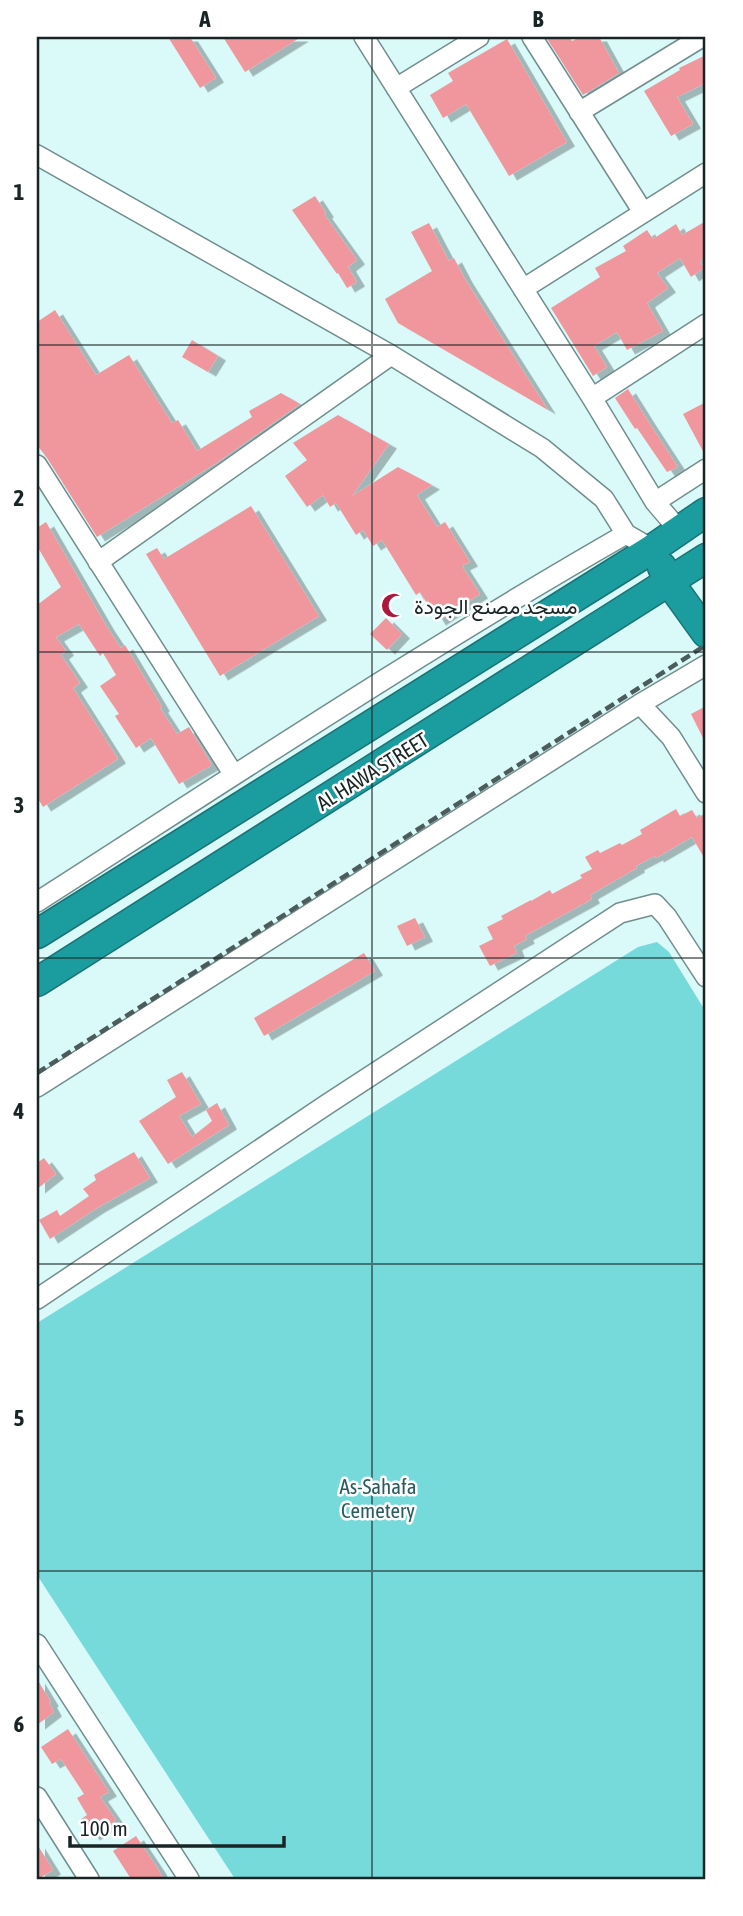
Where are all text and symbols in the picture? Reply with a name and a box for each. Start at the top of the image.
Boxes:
text: A [198,6,211,32]
text: B [533,6,544,32]
text: 1 [14,179,25,205]
text: 2 [14,485,24,511]
mosque icon: مسجد مصنع الجودة [380,592,408,620]
place label: مسجد مصنع الجودة [414,594,578,621]
street label: AL HAWA STREET [312,727,432,815]
text: 3 [14,792,24,818]
text: 4 [13,1098,25,1124]
text: 5 [14,1405,25,1431]
park label: As-Sahafa Cemetery [339,1474,417,1522]
text: 6 [14,1711,25,1737]
scale bar [70,1804,284,1848]
text: 100 m [80,1816,128,1840]

